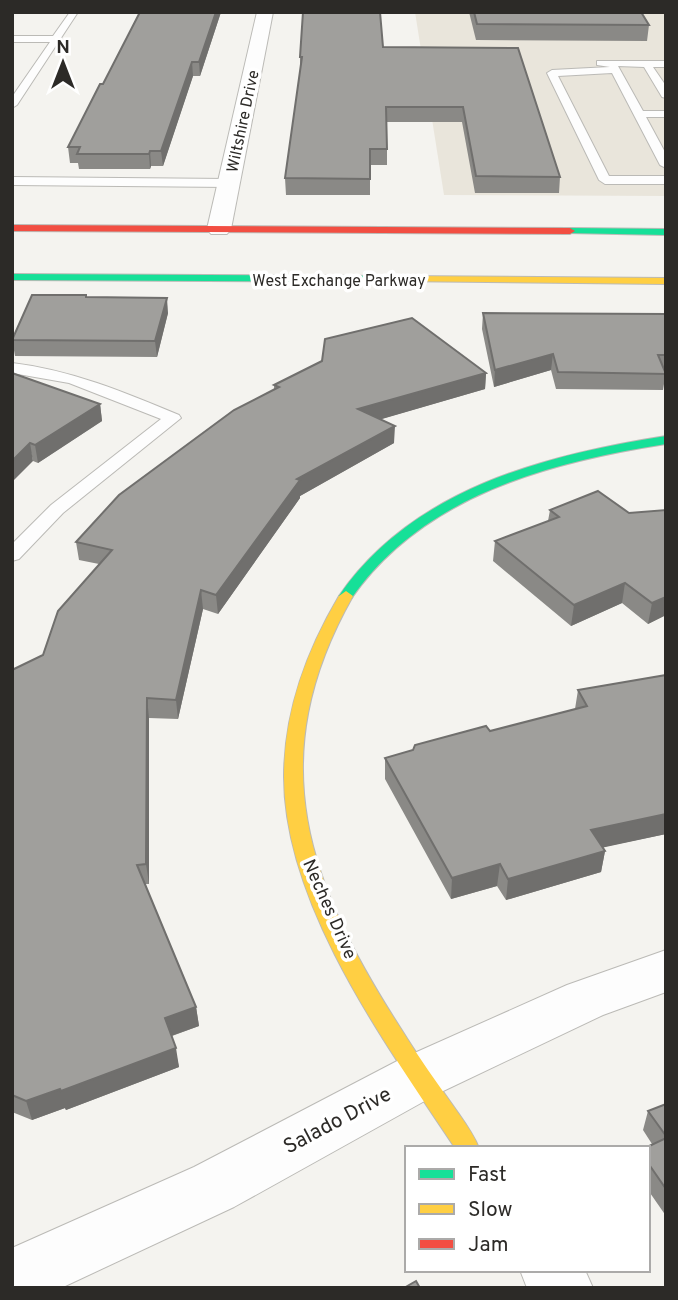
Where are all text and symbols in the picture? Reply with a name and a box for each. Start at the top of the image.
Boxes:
north arrow [28,28,98,98]
text: N [56,36,70,60]
street label: Wiltshire Drive [223,68,265,174]
street label: West Exchange Parkway [252,272,426,292]
street label: Neches Drive [296,856,361,963]
street label: Salado Drive [279,1082,396,1161]
legend [405,1146,650,1272]
text: Fast [468,1162,507,1189]
text: Slow [468,1197,513,1224]
text: Jam [468,1232,509,1259]

